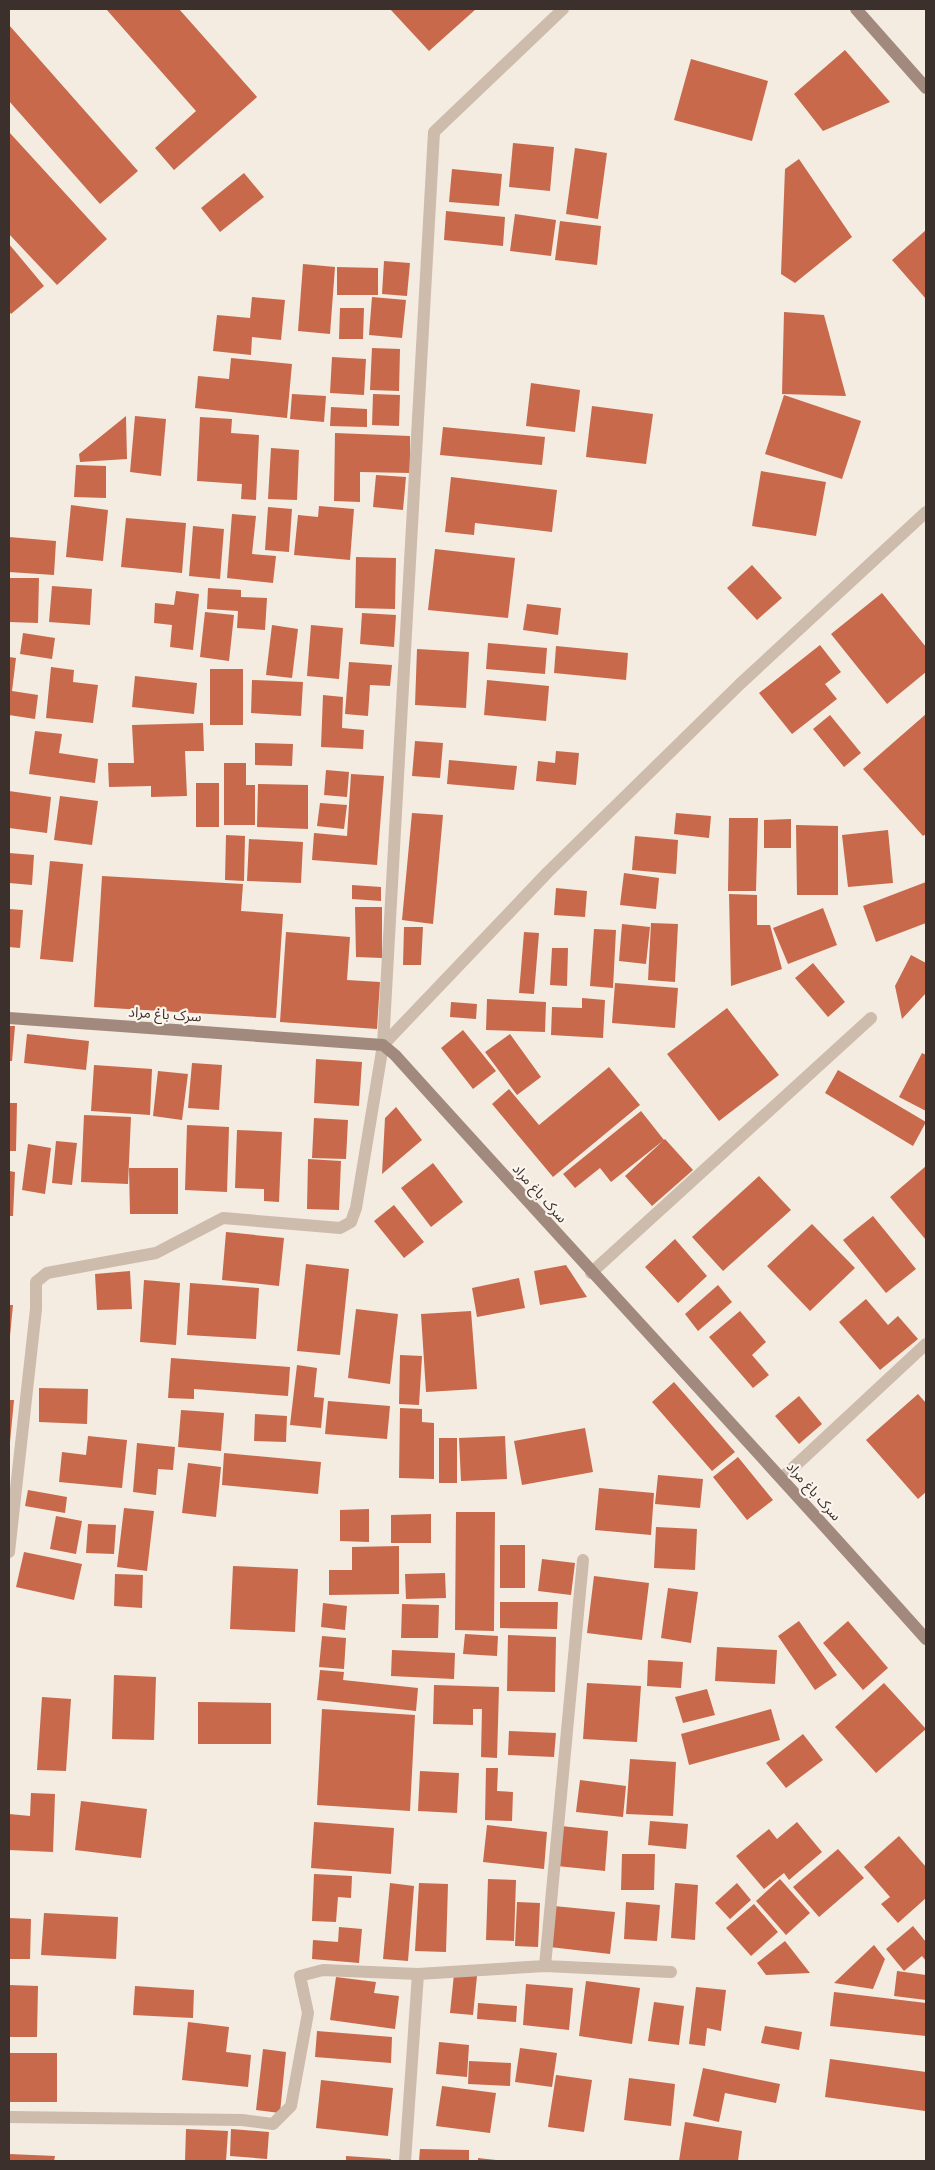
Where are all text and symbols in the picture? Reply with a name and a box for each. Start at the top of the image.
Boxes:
street label: سرک باغ مراد [128,1003,202,1028]
street label: سرک باغ مراد [507,1160,571,1228]
street label: سرک باغ مراد [781,1458,845,1526]

